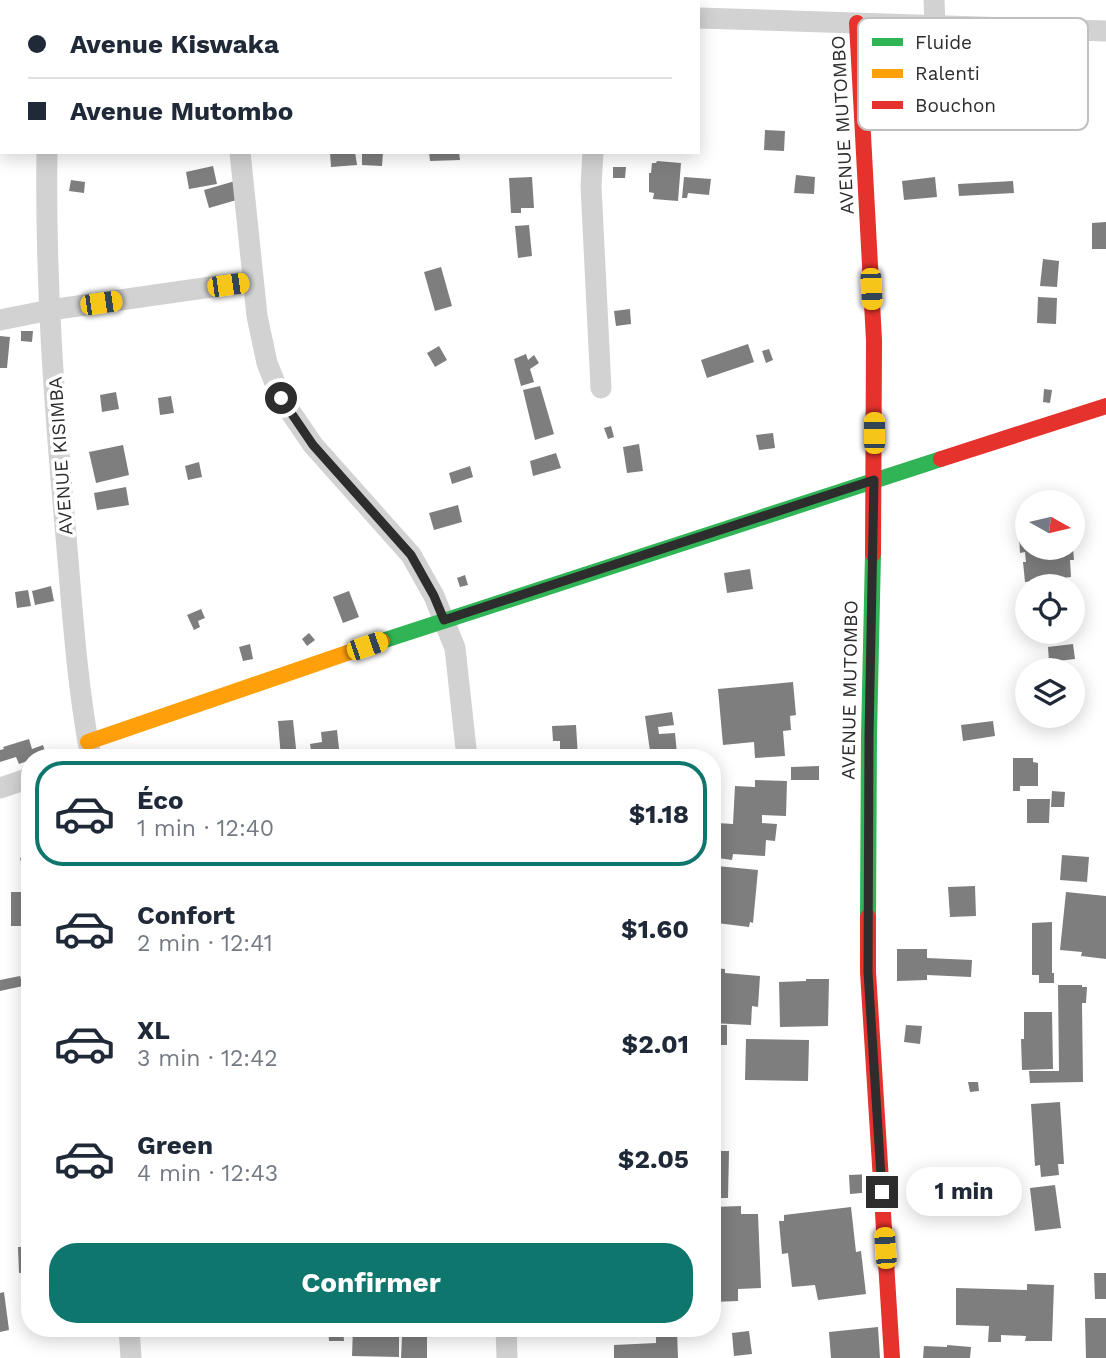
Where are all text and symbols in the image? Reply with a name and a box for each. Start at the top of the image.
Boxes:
legend [858,18,1088,130]
text: Avenue Kiswaka [70,29,279,59]
text: Fluide [915,31,972,54]
street label: AVENUE MUTOMBO [826,35,859,215]
text: Ralenti [915,62,980,85]
text: Bouchon [915,94,996,117]
text: Avenue Mutombo [70,96,293,126]
car [860,267,883,311]
car [206,272,251,298]
car [79,290,124,316]
street label: AVENUE KISIMBA [43,376,78,536]
route start [265,382,297,414]
car [864,412,885,454]
north arrow [1015,490,1085,560]
map controls [1015,490,1085,728]
button: locate [1015,574,1085,644]
street label: AVENUE MUTOMBO [836,600,863,780]
car [344,629,391,663]
button: layers [1015,658,1085,728]
icon: car [53,782,116,845]
text: Éco [137,785,184,815]
text: $1.18 [629,799,689,829]
text: 1 min · 12:40 [137,815,274,842]
icon: car [53,897,116,960]
text: Confort [137,900,235,930]
text: $1.60 [621,914,689,944]
text: 2 min · 12:41 [137,930,273,957]
icon: car [53,1012,116,1075]
text: XL [137,1015,170,1045]
text: $2.01 [622,1029,689,1059]
text: 3 min · 12:42 [137,1045,278,1072]
icon: car [53,1127,116,1190]
text: Green [137,1130,213,1160]
text: $2.05 [618,1144,689,1174]
text: 4 min · 12:43 [137,1160,278,1187]
callout: 1 min [906,1168,1022,1216]
route end [866,1176,898,1208]
text: 1 min [934,1178,994,1205]
car [874,1226,897,1270]
button: Confirmer [49,1243,693,1323]

